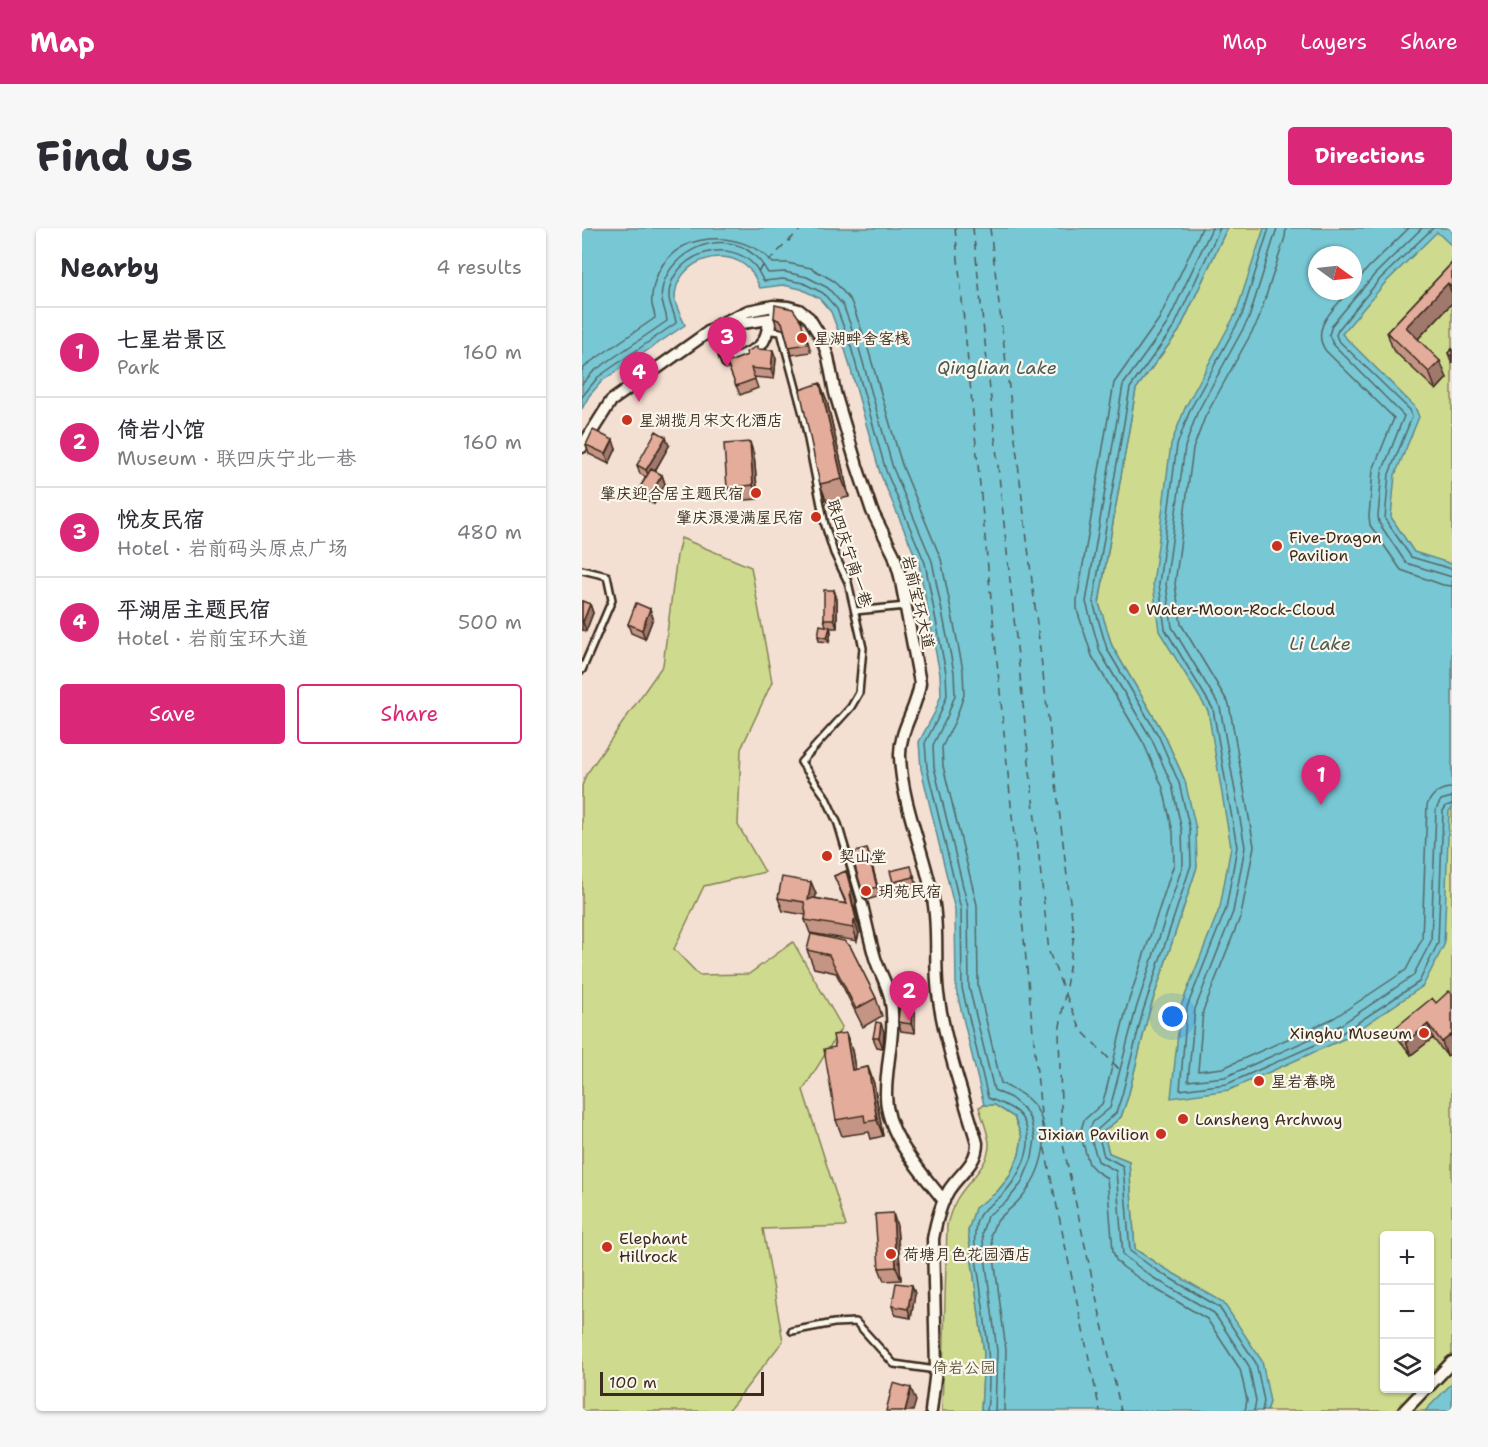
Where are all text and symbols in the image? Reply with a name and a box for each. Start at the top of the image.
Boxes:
text: Map [30,23,95,61]
text: Map [1222,28,1267,56]
text: Layers [1300,28,1367,56]
text: Share [1400,28,1458,56]
button: Directions [1288,127,1452,185]
text: Find us [36,128,193,184]
north arrow [1308,246,1362,300]
text: Nearby [60,250,159,285]
text: 4 results [436,254,522,280]
pin: 3 [708,318,746,367]
text: 七星岩景区 [117,325,227,354]
place label: 星湖畔舍客栈 [814,328,910,349]
marker: 星湖畔舍客栈 [795,331,809,345]
text: 1 [75,339,84,365]
text: 160 m [463,339,522,365]
pin: 4 [620,352,658,402]
text: Park [117,354,160,380]
water label: Qinglian Lake [937,356,1057,380]
place label: 星湖揽月宋文化酒店 [639,410,783,431]
marker: 星湖揽月宋文化酒店 [620,413,634,427]
text: 倚岩小馆 [117,415,205,444]
text: 2 [73,429,87,455]
text: 160 m [463,429,522,455]
text: Museum · 联四庆宁北一巷 [117,445,356,471]
place label: 肇庆迎合居主题民宿 [600,483,744,504]
marker: 肇庆迎合居主题民宿 [749,486,763,500]
street label: 联四庆宁南一巷 [822,497,877,610]
text: 悦友民宿 [117,505,205,534]
place label: 肇庆浪漫满屋民宿 [676,507,804,528]
marker: 肇庆浪漫满屋民宿 [809,510,823,524]
text: 3 [73,519,87,545]
text: 480 m [457,519,522,545]
place label: Five-Dragon Pavilion [1289,527,1382,566]
text: Hotel · 岩前码头原点广场 [117,535,348,561]
marker: Five-Dragon Pavilion [1270,539,1284,553]
street label: 岩前宝环大道 [897,553,940,651]
text: 平湖居主题民宿 [117,595,271,624]
place label: Water-Moon-Rock-Cloud [1146,599,1335,620]
marker: Water-Moon-Rock-Cloud [1127,602,1141,616]
text: 4 [73,609,87,635]
text: 500 m [458,609,522,635]
text: Hotel · 岩前宝环大道 [117,625,308,651]
water label: Li Lake [1289,632,1351,656]
button: Save [60,684,285,744]
button: Share [297,684,522,744]
pin: 1 [1302,756,1340,805]
place label: 契山堂 [839,846,887,867]
marker: 契山堂 [820,849,834,863]
place label: 玥苑民宿 [878,881,942,902]
marker: 玥苑民宿 [859,884,873,898]
pin: 2 [890,972,928,1021]
your location [1158,1002,1187,1031]
place label: Xinghu Museum [1290,1023,1412,1044]
marker: Xinghu Museum [1417,1026,1431,1040]
place label: 星岩春晓 [1271,1071,1335,1092]
marker: 星岩春晓 [1252,1074,1266,1088]
place label: Lansheng Archway [1195,1109,1343,1130]
marker: Lansheng Archway [1176,1112,1190,1126]
place label: Jixian Pavilion [1038,1124,1149,1145]
marker: Jixian Pavilion [1154,1127,1168,1141]
place label: Elephant Hillrock [619,1228,688,1267]
map controls [1380,1231,1434,1393]
button: + [1380,1231,1434,1285]
marker: Elephant Hillrock [600,1240,614,1254]
place label: 荷塘月色花园酒店 [903,1244,1031,1265]
marker: 荷塘月色花园酒店 [884,1247,898,1261]
button: − [1380,1285,1434,1339]
button: layers [1380,1339,1434,1393]
park label: 倚岩公园 [932,1357,996,1378]
scale bar [600,1369,764,1396]
text: 100 m [609,1372,657,1393]

